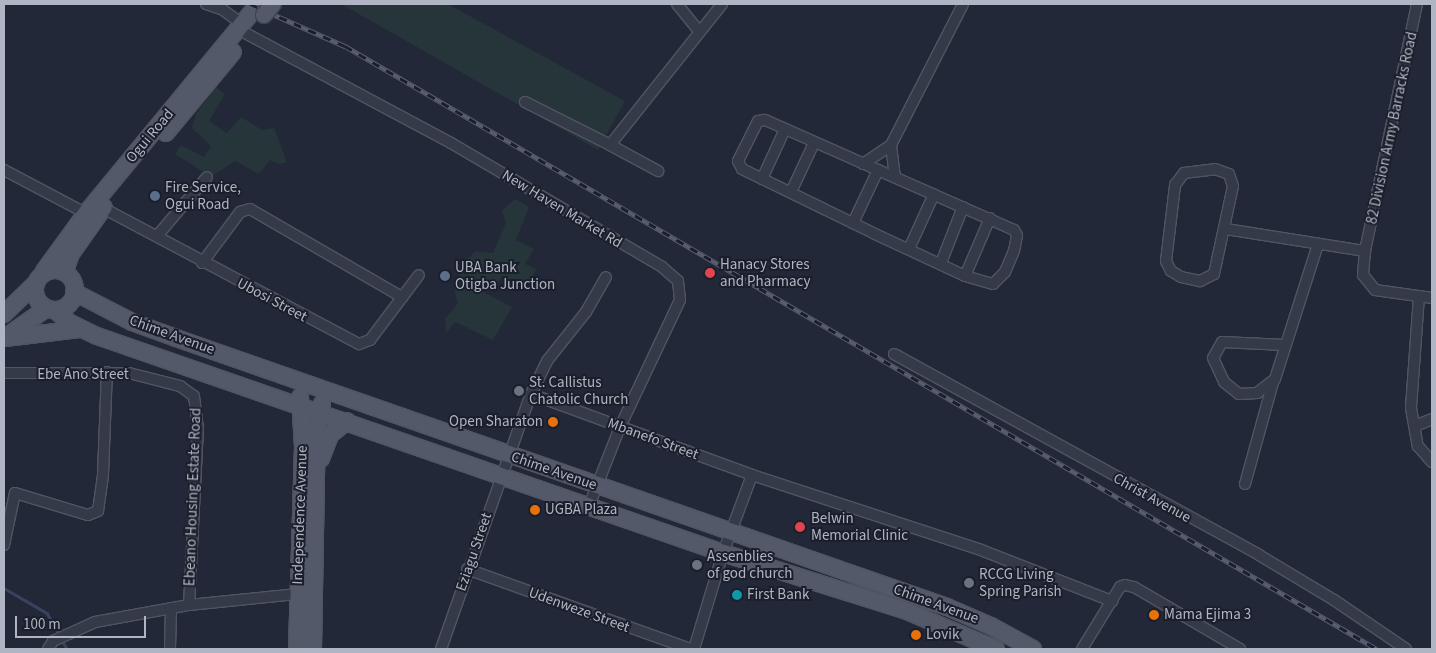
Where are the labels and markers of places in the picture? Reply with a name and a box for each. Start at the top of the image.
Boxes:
place label: Fire Service, Ogui Road [165,178,241,213]
marker: Fire Service, Ogui Road [149,190,161,202]
place label: Hanacy Stores and Pharmacy [720,255,810,290]
place label: UBA Bank Otigba Junction [455,258,555,293]
marker: Hanacy Stores and Pharmacy [704,267,716,279]
marker: UBA Bank Otigba Junction [439,270,451,282]
place label: St. Callistus Chatolic Church [529,373,628,408]
marker: St. Callistus Chatolic Church [513,385,525,397]
place label: Open Sharaton [449,413,543,431]
marker: Open Sharaton [547,416,559,428]
place label: UGBA Plaza [545,501,617,519]
marker: UGBA Plaza [529,504,541,516]
place label: Belwin Memorial Clinic [811,509,908,544]
marker: Belwin Memorial Clinic [793,520,807,534]
place label: Assenblies of god church [707,547,793,582]
marker: Assenblies of god church [691,559,703,571]
place label: RCCG Living Spring Parish [979,565,1062,600]
marker: RCCG Living Spring Parish [963,577,975,589]
place label: First Bank [747,586,809,604]
marker: First Bank [731,589,743,601]
place label: Mama Ejima 3 [1164,606,1251,624]
marker: Mama Ejima 3 [1148,609,1160,621]
place label: Lovik [926,626,959,644]
marker: Lovik [910,629,922,641]

